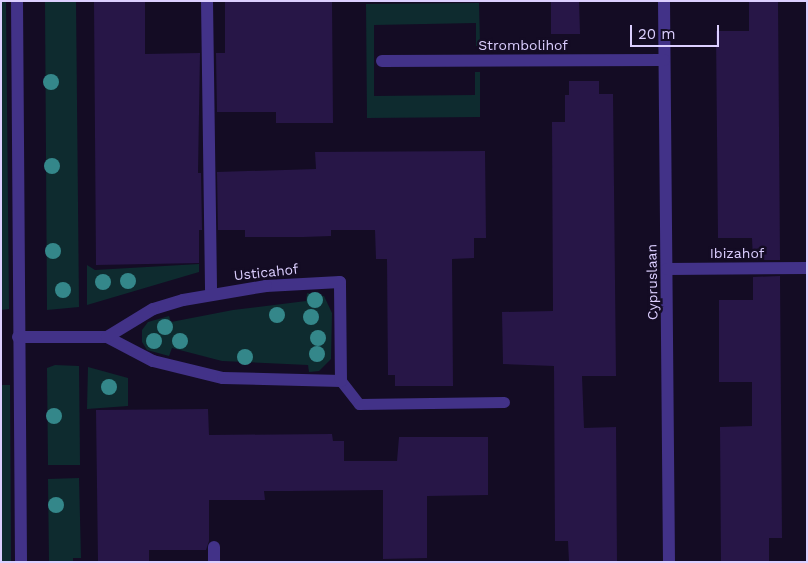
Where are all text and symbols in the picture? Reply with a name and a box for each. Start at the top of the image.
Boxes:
scale bar [633,15,722,47]
text: 20 m [638,25,676,43]
street label: Strombolihof [478,37,568,53]
street label: Cypruslaan [643,244,661,320]
street label: Ibizahof [710,245,764,261]
street label: Usticahof [233,260,299,284]

